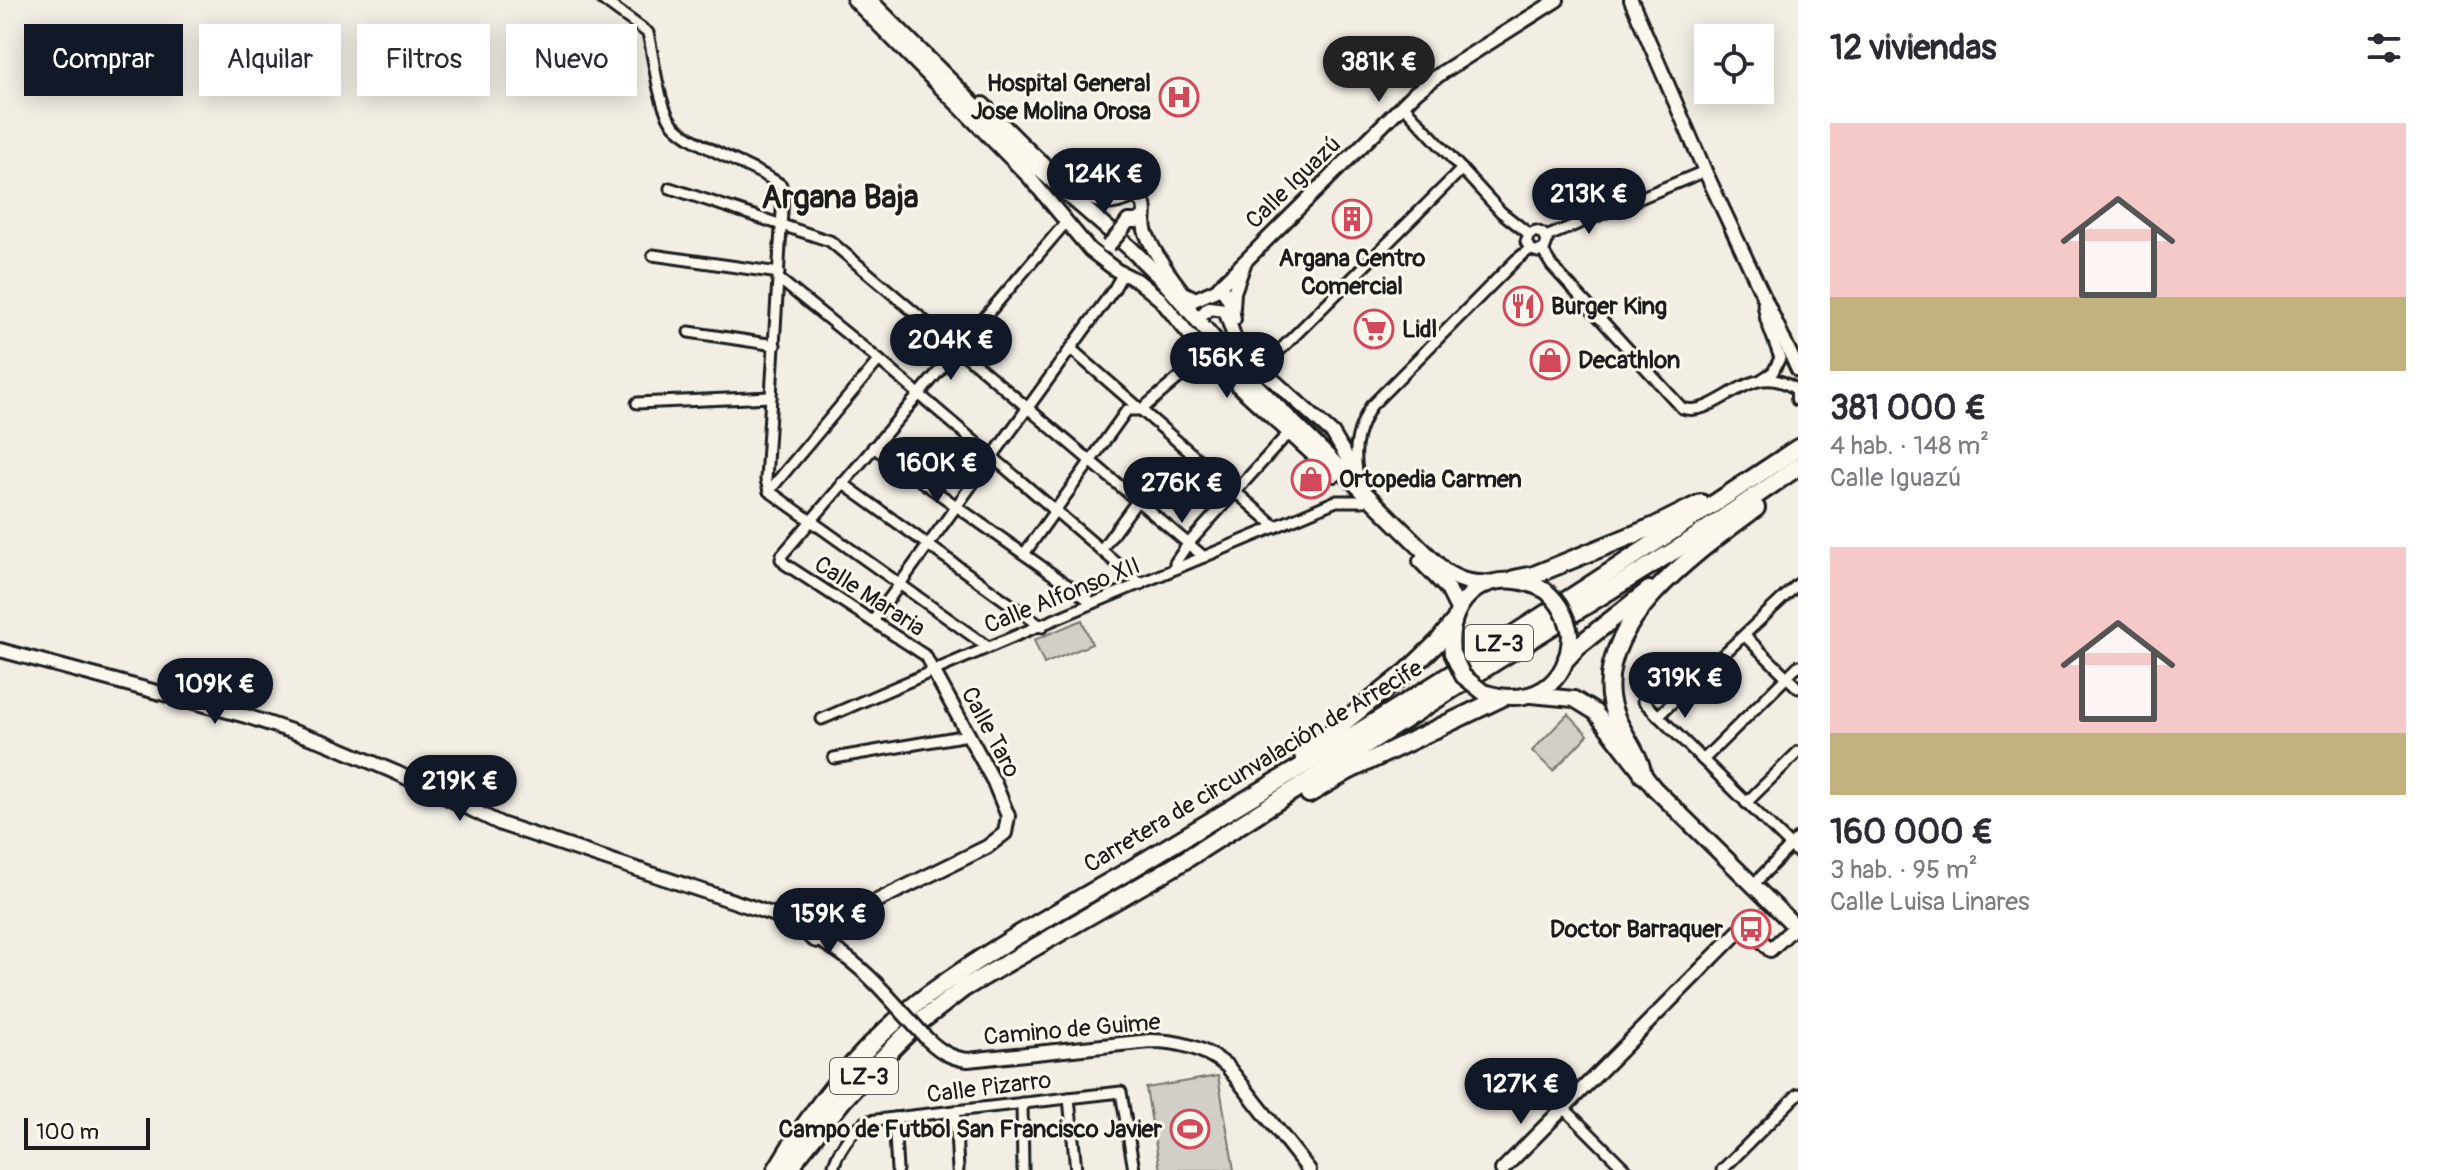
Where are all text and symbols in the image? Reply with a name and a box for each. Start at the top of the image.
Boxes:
chip: Comprar [24,24,183,96]
chip: Alquilar [199,24,341,96]
chip: Filtros [357,24,490,96]
chip: Nuevo [506,24,637,96]
map controls [1694,24,1774,104]
button: locate [1694,24,1774,104]
icon: filters [2362,26,2406,70]
text: 12 viviendas [1830,27,1996,70]
pin: 381K € [1314,36,1444,104]
text: 381K € [1341,46,1417,78]
place label: Hospital General Jose Molina Orosa [971,69,1151,126]
hospital icon: Hospital General Jose Molina Orosa [1158,76,1200,118]
street label: Calle Iguazú [1240,130,1347,235]
pin: 124K € [1039,148,1169,216]
text: 124K € [1065,158,1143,190]
pin: 213K € [1524,168,1654,236]
icon: home [2046,175,2190,319]
district label: Argana Baja [761,178,919,218]
text: 213K € [1550,178,1628,210]
building icon: Argana Centro Comercial [1331,198,1373,240]
place label: Argana Centro Comercial [1279,244,1425,301]
restaurant icon: Burger King [1502,285,1544,327]
place label: Burger King [1551,292,1667,321]
supermarket icon: Lidl [1353,308,1395,350]
pin: 204K € [886,314,1016,382]
place label: Lidl [1402,315,1437,344]
text: 204K € [908,324,994,356]
pin: 156K € [1162,332,1292,400]
shop icon: Decathlon [1529,339,1571,381]
text: 156K € [1188,342,1266,374]
place label: Decathlon [1578,346,1680,375]
text: 381 000 € [1830,387,1986,430]
text: 4 hab. · 148 m² [1830,430,1989,462]
pin: 160K € [872,437,1002,505]
text: 160K € [896,447,978,479]
pin: 276K € [1117,457,1247,525]
shop icon: Ortopedia Carmen [1290,458,1332,500]
text: Calle Iguazú [1830,462,1962,494]
place label: Ortopedia Carmen [1339,465,1522,494]
text: 276K € [1141,467,1223,499]
street label: Calle Mararia [809,550,931,643]
street label: Calle Alfonso XII [980,551,1144,640]
icon: home [2046,599,2190,743]
road number: LZ-3 [1465,625,1533,661]
pin: 319K € [1620,652,1750,720]
street label: Carretera de circunvalación de Arrecife [1079,654,1428,879]
pin: 109K € [150,658,280,726]
text: 319K € [1647,662,1723,694]
text: 109K € [175,668,255,700]
street label: Calle Taro [955,682,1027,783]
pin: 219K € [395,755,525,823]
text: 219K € [422,765,498,797]
text: 160 000 € [1830,811,1993,854]
text: 3 hab. · 95 m² [1830,854,1978,886]
text: Calle Luisa Linares [1830,886,2030,918]
pin: 159K € [764,888,894,956]
text: 159K € [791,898,867,930]
bus stop icon: Doctor Barraquer [1730,908,1772,950]
place label: Doctor Barraquer [1550,915,1723,944]
street label: Camino de Guime [982,1007,1162,1052]
road number: LZ-3 [830,1058,898,1094]
pin: 127K € [1456,1058,1586,1126]
street label: Calle Pizarro [925,1065,1053,1110]
text: 127K € [1483,1068,1559,1100]
sports icon: Campo de Futbol San Francisco Javier [1169,1108,1211,1150]
scale bar [24,1114,150,1150]
place label: Campo de Futbol San Francisco Javier [779,1115,1162,1144]
text: 100 m [36,1118,99,1146]

